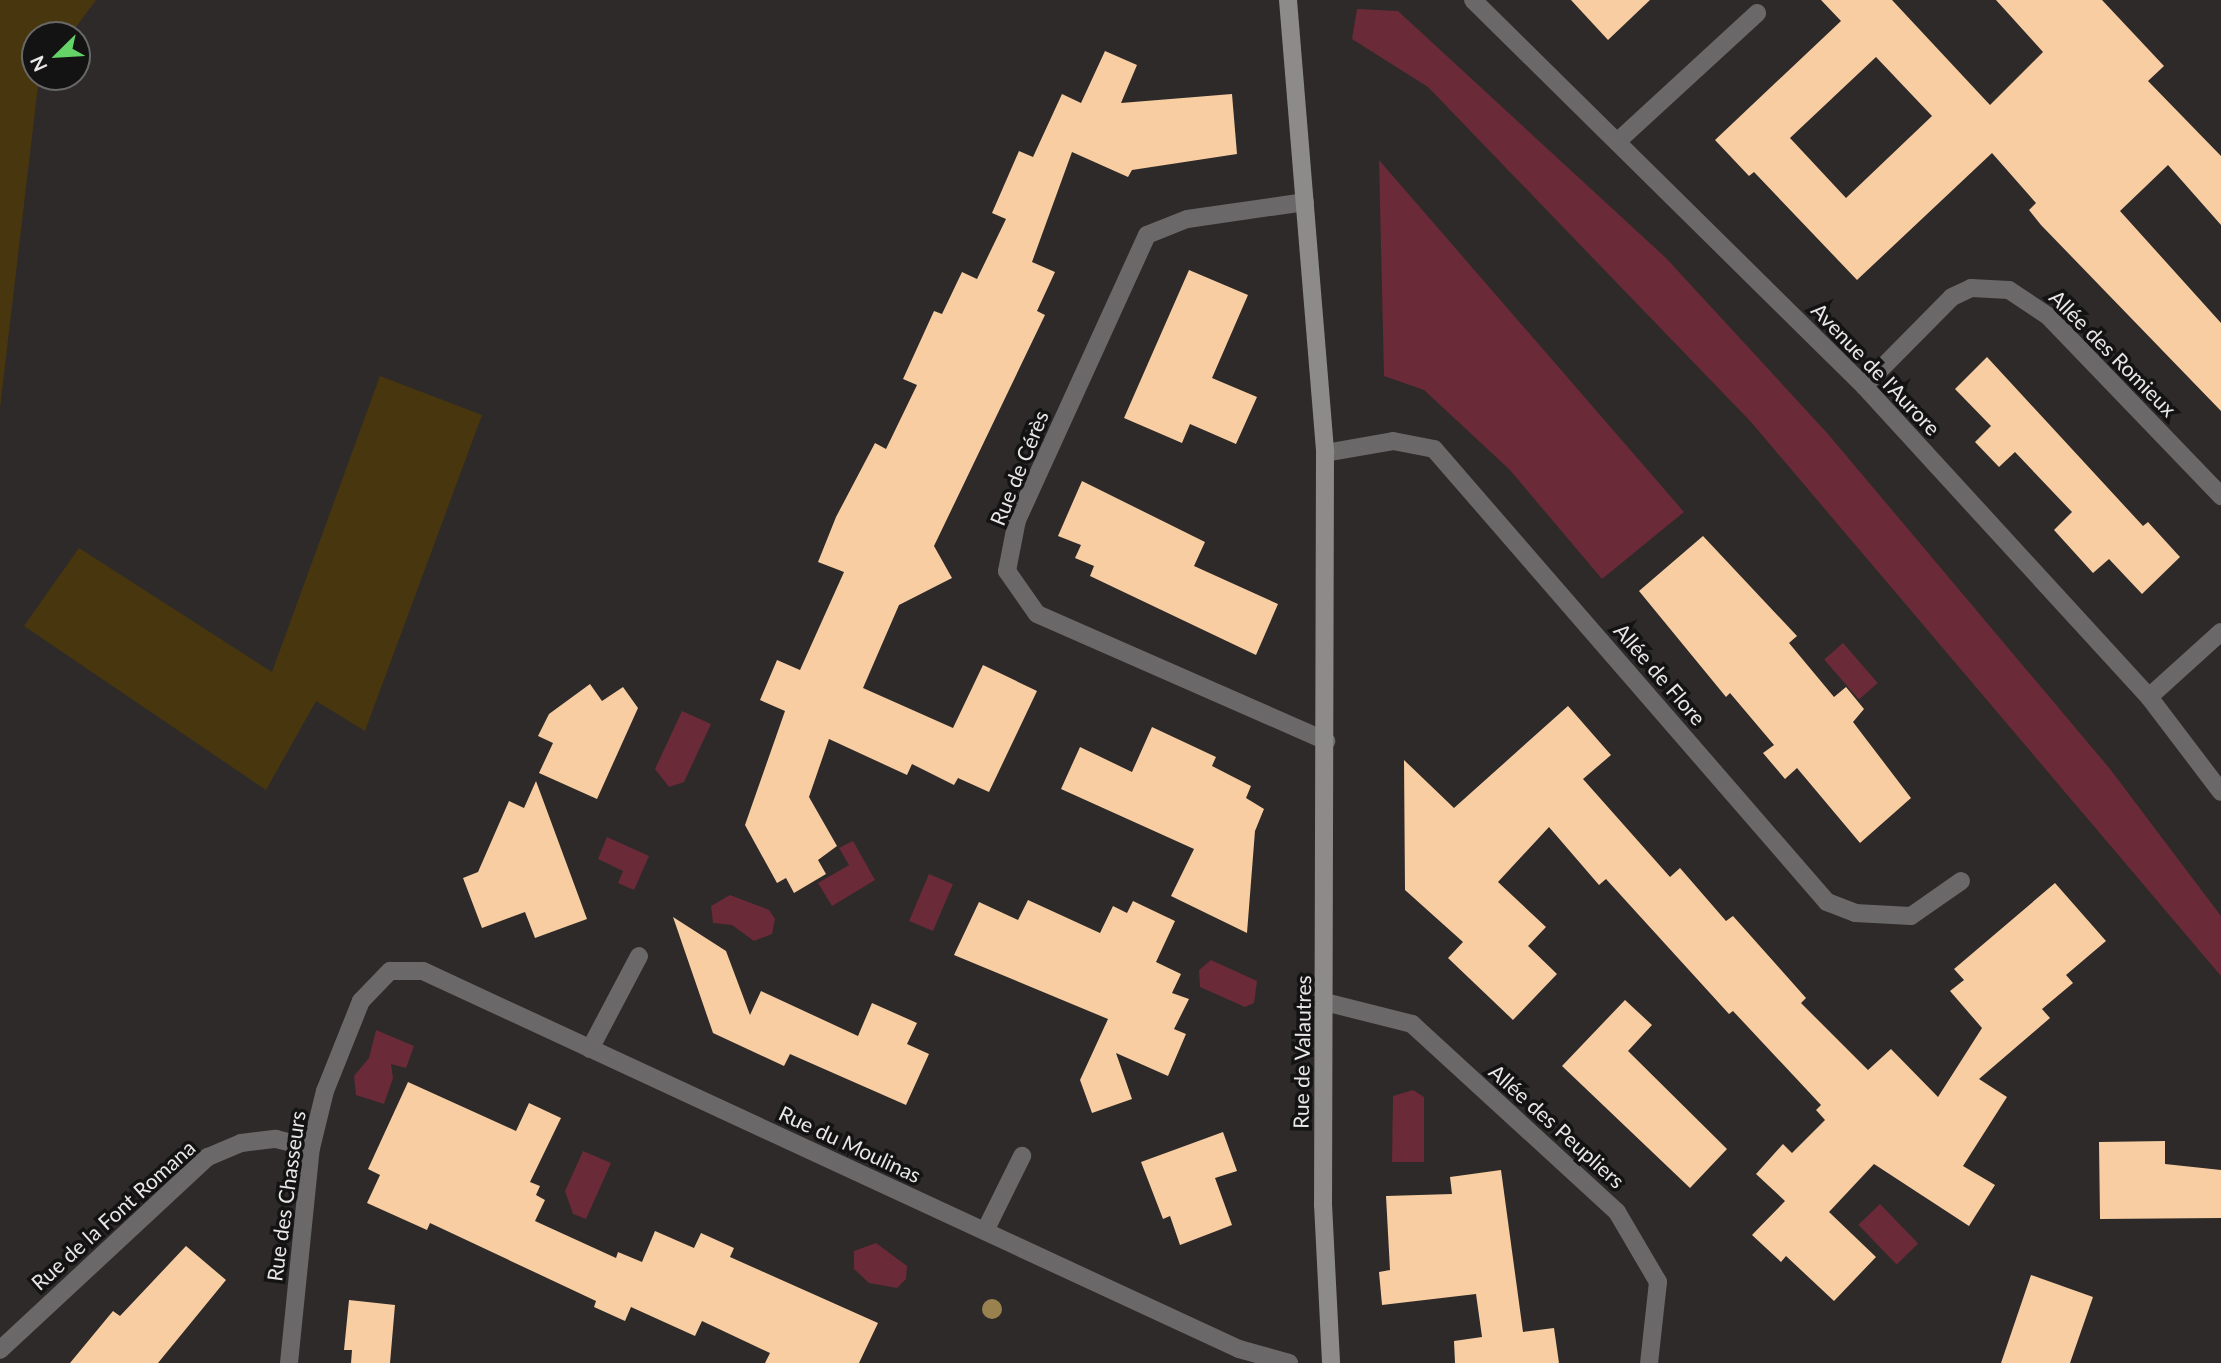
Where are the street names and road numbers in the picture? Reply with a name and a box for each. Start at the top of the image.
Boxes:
street label: Allée des Romieux [2044,284,2182,422]
street label: Avenue de l'Aurore [1806,298,1946,440]
street label: Rue de Cérès [985,407,1053,529]
street label: Allée de Flore [1609,618,1711,730]
street label: Rue de Valautres [1288,975,1316,1129]
street label: Allée des Peupliers [1484,1059,1630,1193]
street label: Rue du Moulinas [775,1100,925,1188]
street label: Rue des Chasseurs [262,1109,310,1283]
street label: Rue de la Font Romana [26,1135,200,1295]

